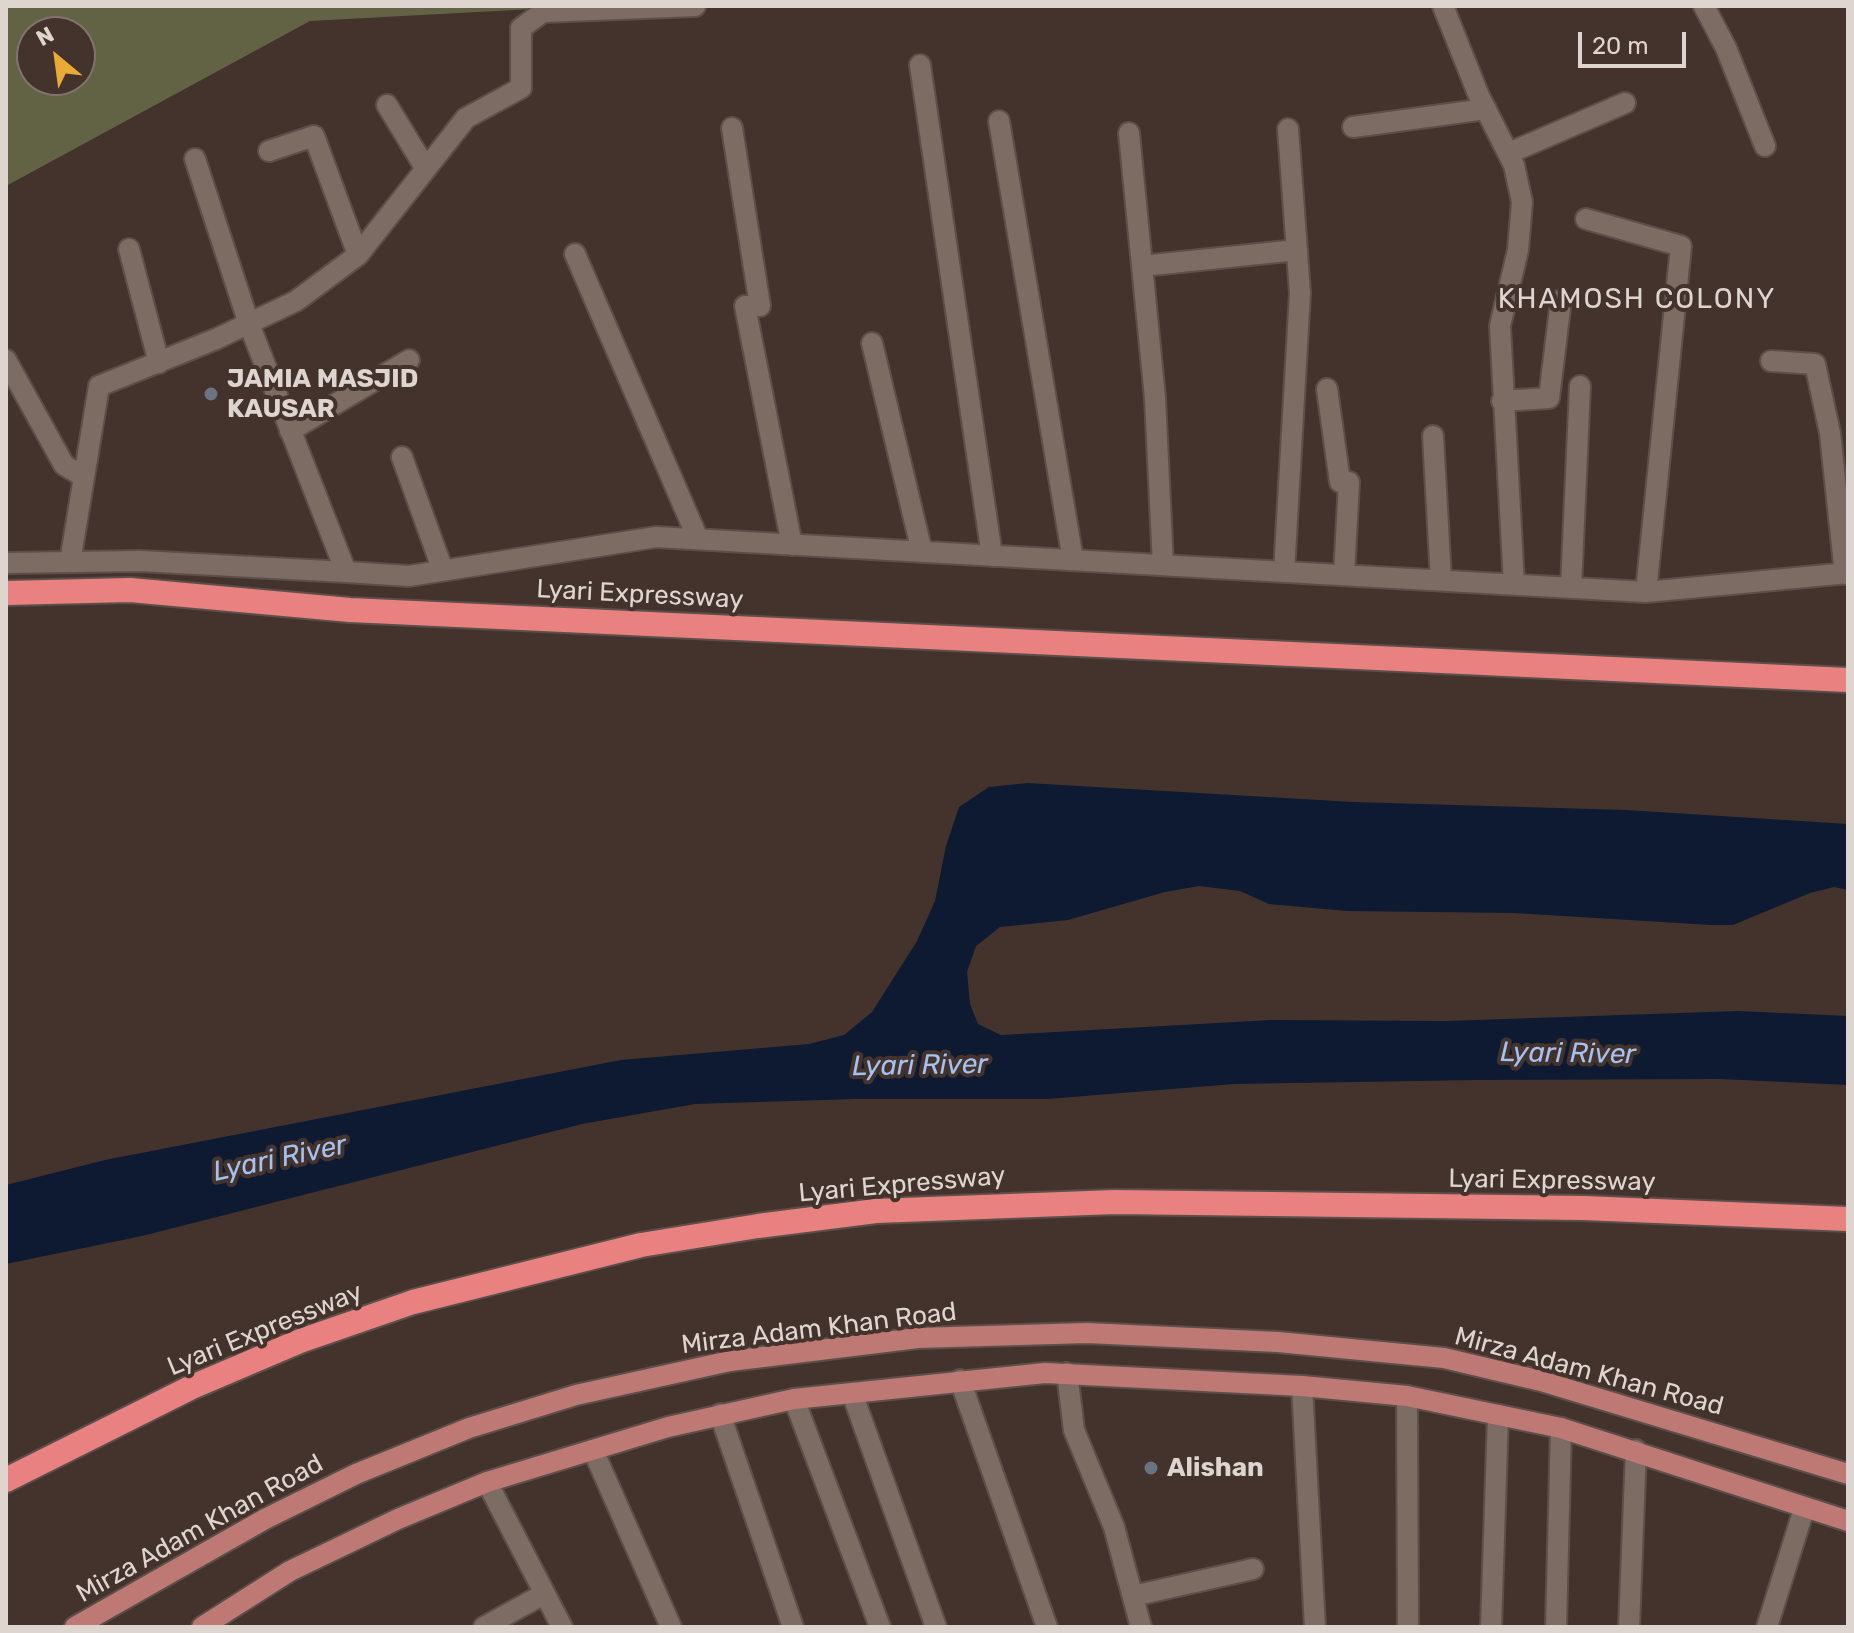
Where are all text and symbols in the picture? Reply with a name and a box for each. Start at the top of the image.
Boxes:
north arrow [16,16,96,96]
scale bar [1582,16,1690,66]
text: N [32,21,59,52]
text: 20 m [1592,32,1649,60]
district label: KHAMOSH COLONY [1498,283,1776,317]
place label: JAMIA MASJID KAUSAR [227,363,418,424]
marker: JAMIA MASJID KAUSAR [202,385,220,403]
street label: Lyari Expressway [536,574,744,616]
water label: Lyari River [1500,1036,1636,1072]
water label: Lyari River [852,1048,988,1084]
water label: Lyari River [210,1128,350,1190]
street label: Lyari Expressway [797,1160,1007,1210]
street label: Lyari Expressway [1448,1164,1656,1198]
street label: Lyari Expressway [163,1277,367,1383]
street label: Mirza Adam Khan Road [680,1297,958,1361]
street label: Mirza Adam Khan Road [1451,1321,1727,1423]
street label: Mirza Adam Khan Road [71,1448,329,1610]
place label: Alishan [1167,1452,1264,1484]
marker: Alishan [1142,1459,1160,1477]

